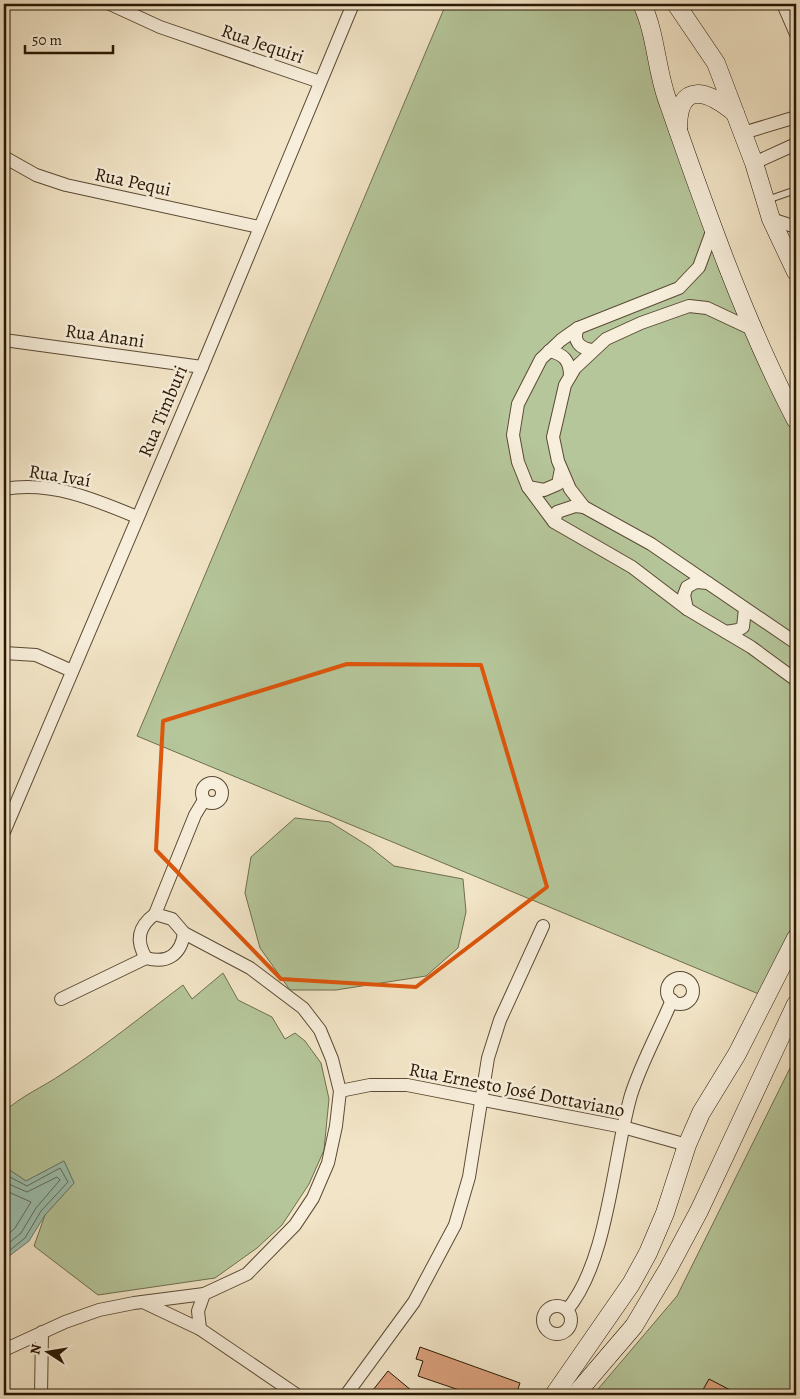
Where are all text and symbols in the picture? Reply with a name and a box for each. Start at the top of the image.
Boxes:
street label: Rua Jequiri [218,18,308,70]
scale bar [25,22,112,54]
text: 50 m [32,30,62,50]
street label: Rua Pequi [92,161,173,203]
street label: Rua Anani [64,318,146,354]
street label: Rua Timburi [132,361,194,461]
street label: Rua Ivaí [27,458,93,494]
street label: Rua Ernesto José Dottaviano [407,1056,627,1124]
north arrow [22,1326,72,1376]
text: N [25,1342,46,1356]

